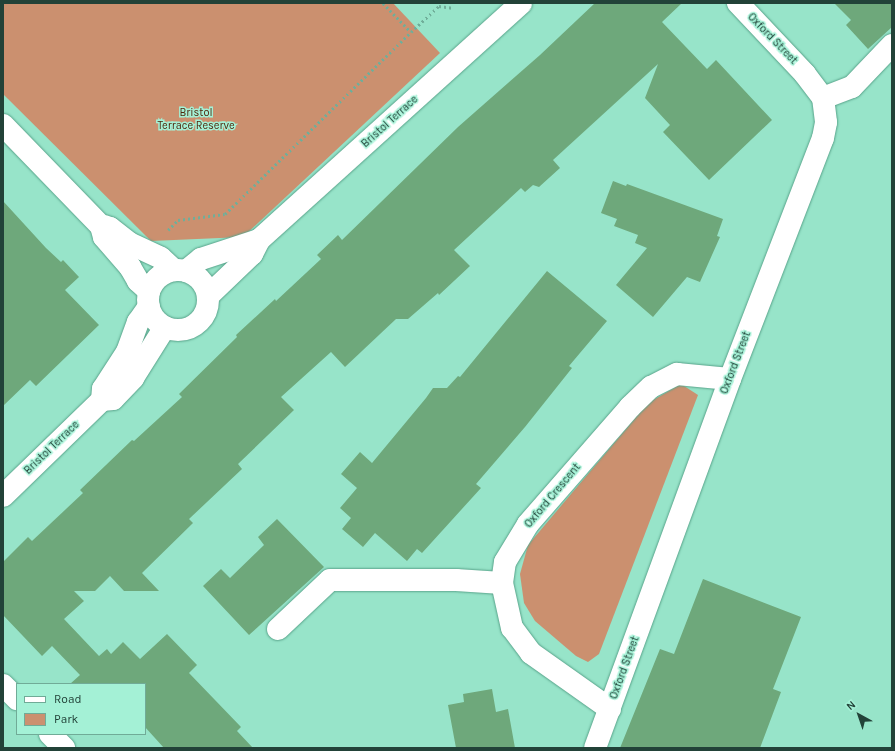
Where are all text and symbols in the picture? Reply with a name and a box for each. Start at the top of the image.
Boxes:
street label: Oxford Street [744,11,800,67]
street label: Bristol Terrace [359,93,421,151]
park label: Bristol Terrace Reserve [157,107,235,133]
street label: Oxford Street [718,330,754,396]
street label: Bristol Terrace [22,418,82,478]
street label: Oxford Crescent [522,461,584,531]
street label: Oxford Street [608,635,642,701]
legend [16,683,146,735]
text: Road [54,692,82,706]
north arrow [839,695,879,735]
text: N [844,698,858,713]
text: Park [54,712,78,726]

